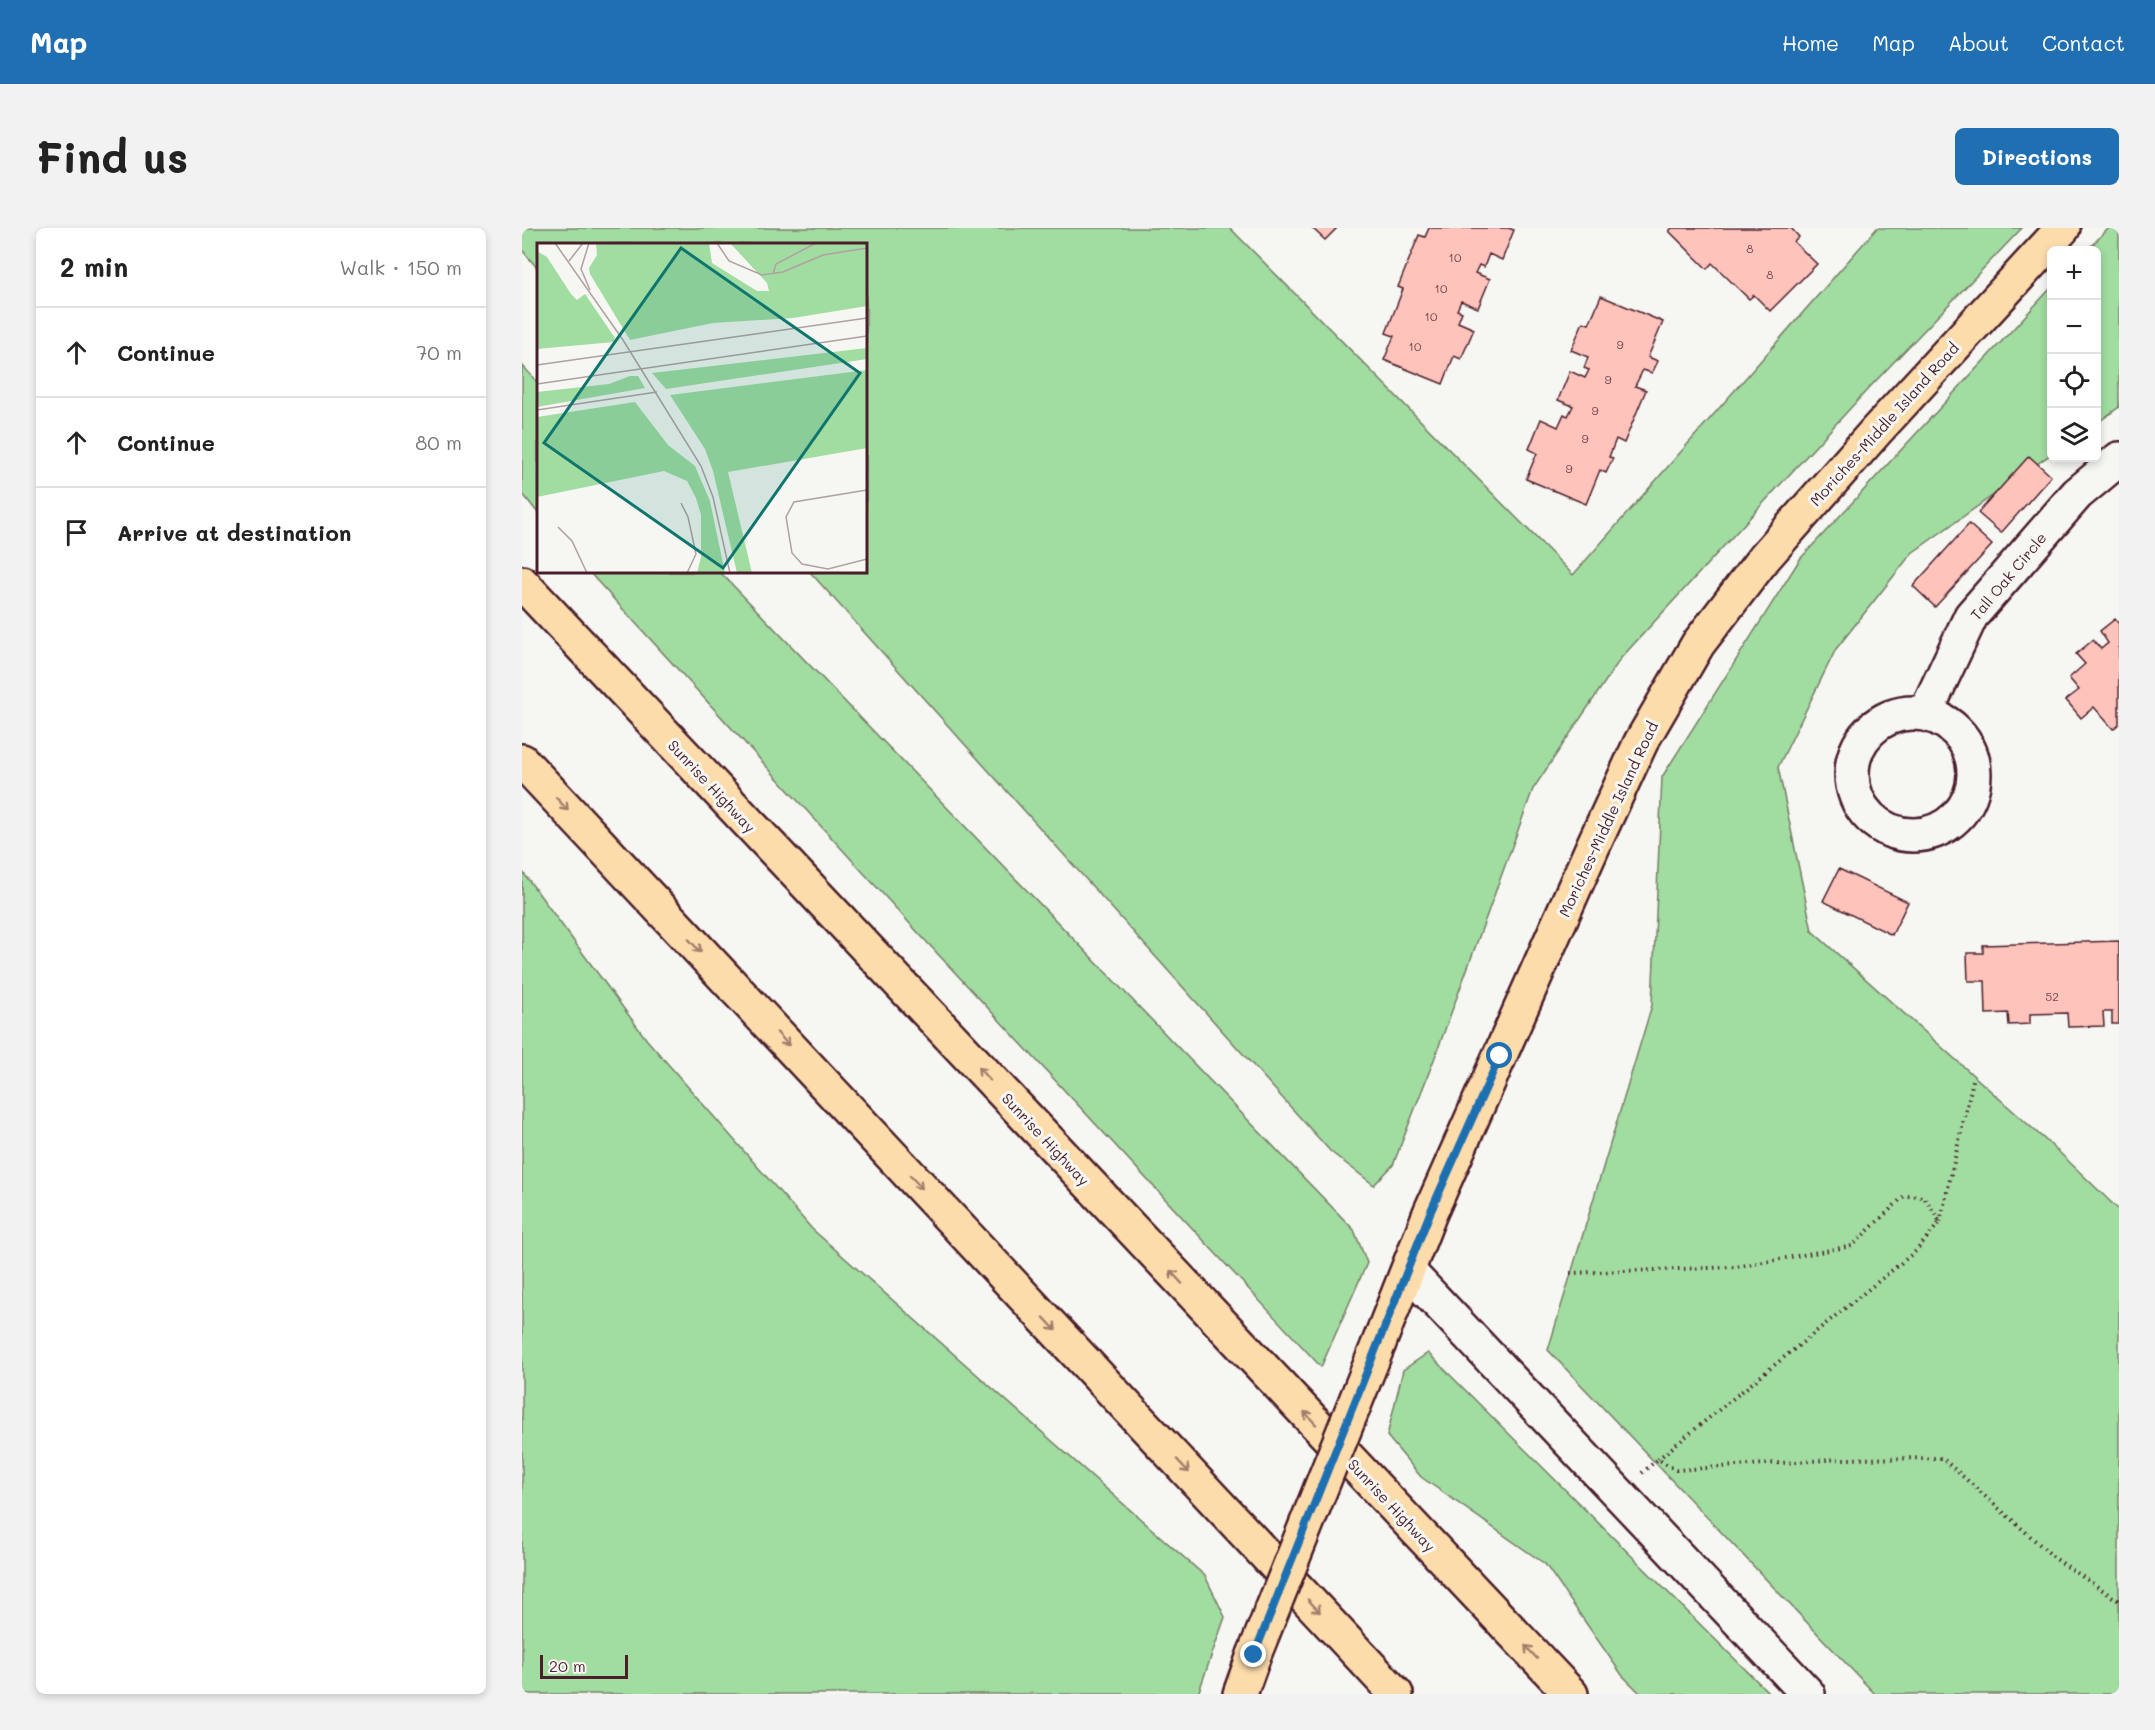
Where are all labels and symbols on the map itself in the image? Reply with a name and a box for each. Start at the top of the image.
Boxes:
house number: 8 [1746,240,1754,256]
inset map [537,243,867,573]
house number: 10 [1449,249,1462,265]
house number: 8 [1766,266,1774,282]
house number: 10 [1435,280,1448,296]
house number: 10 [1425,308,1438,324]
house number: 9 [1616,336,1624,352]
house number: 10 [1409,338,1422,354]
street label: Moriches-Middle Island Road [1805,338,1963,510]
house number: 9 [1604,371,1612,387]
house number: 9 [1591,402,1599,418]
house number: 9 [1581,430,1589,446]
house number: 9 [1565,460,1573,476]
street label: Tall Oak Circle [1965,528,2051,624]
street label: Moriches-Middle Island Road [1554,718,1662,920]
street label: Sunrise Highway [664,735,760,837]
one-way arrow [555,796,569,811]
one-way arrow [688,938,702,953]
house number: 52 [2045,988,2059,1004]
one-way arrow [776,1032,790,1047]
route start [1486,1042,1512,1068]
one-way arrow [978,1067,992,1082]
street label: Sunrise Highway [998,1088,1094,1190]
one-way arrow [909,1174,923,1189]
one-way arrow [1169,1269,1183,1284]
one-way arrow [1042,1316,1056,1331]
one-way arrow [1303,1411,1317,1426]
street label: Sunrise Highway [1344,1454,1440,1556]
one-way arrow [1176,1459,1190,1474]
one-way arrow [1306,1599,1321,1614]
route end [1240,1641,1266,1667]
one-way arrow [1524,1644,1538,1659]
scale bar [540,1652,628,1680]

